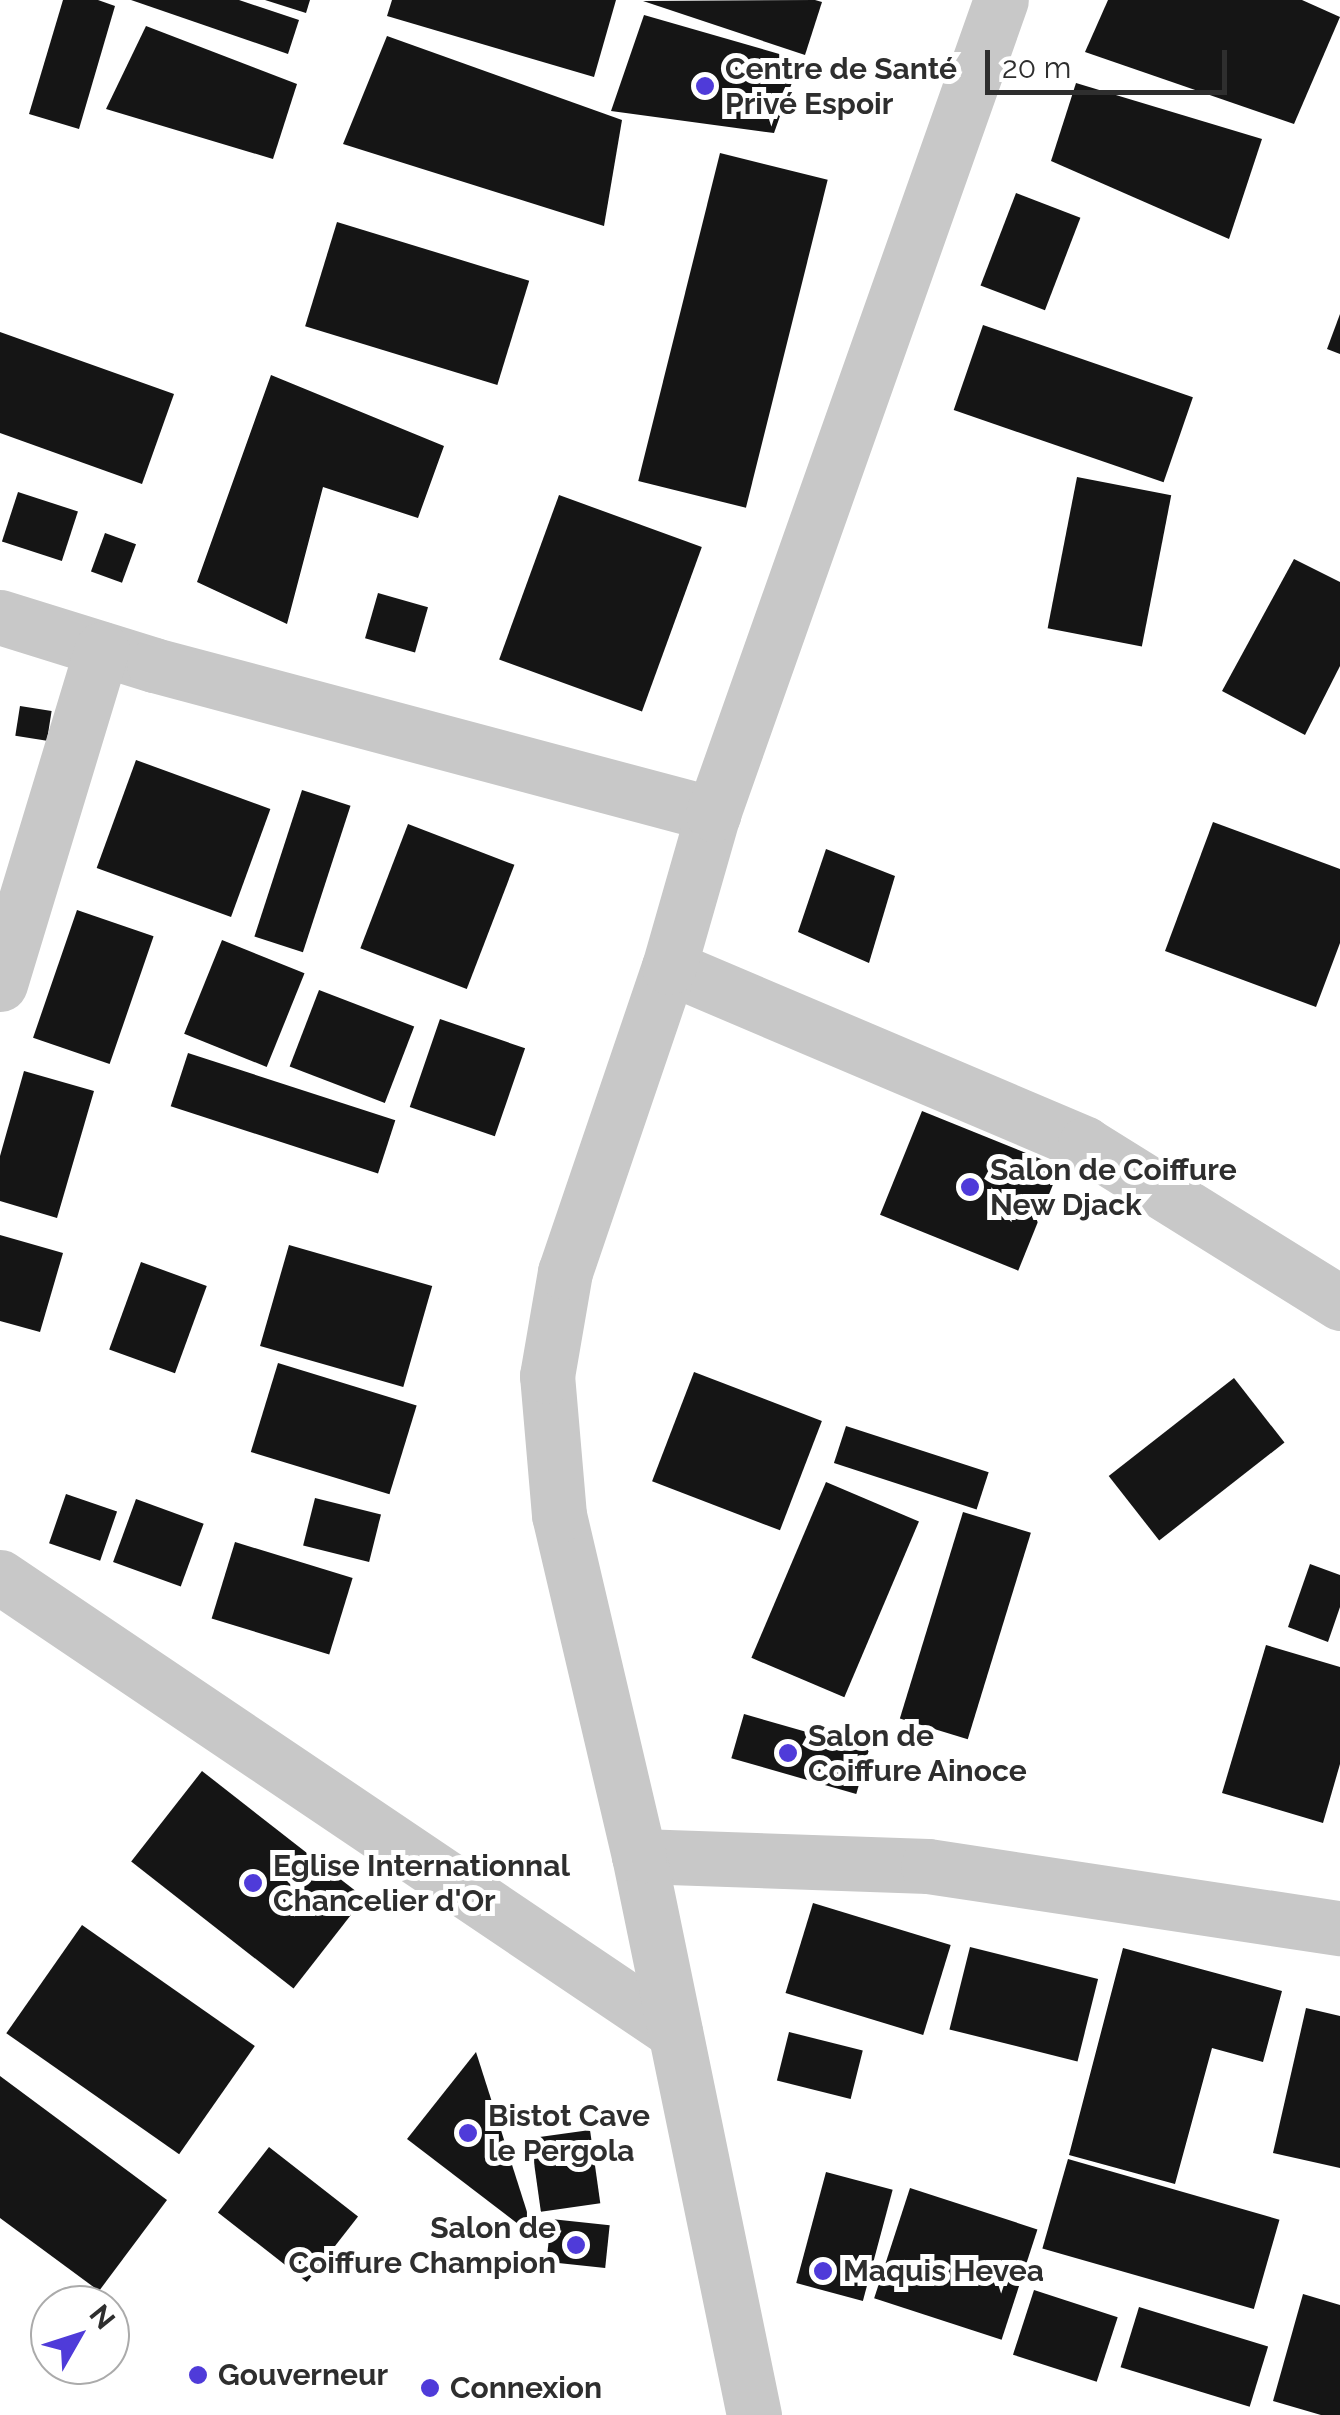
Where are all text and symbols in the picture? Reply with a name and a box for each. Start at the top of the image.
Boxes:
scale bar [990,30,1232,92]
text: 20 m [1002,50,1071,85]
place label: Centre de Santé Privé Espoir [725,51,957,122]
marker: Centre de Santé Privé Espoir [694,75,716,97]
place label: Salon de Coiffure New Djack [990,1152,1237,1222]
marker: Salon de Coiffure New Djack [959,1176,981,1198]
place label: Salon de Coiffure Ainoce [808,1718,1028,1788]
marker: Salon de Coiffure Ainoce [777,1742,799,1764]
place label: Eglise Internationnal Chancelier d'Or [273,1848,570,1918]
marker: Eglise Internationnal Chancelier d'Or [242,1872,264,1894]
place label: Bistot Cave le Pergola [488,2098,650,2168]
marker: Bistot Cave le Pergola [457,2122,479,2144]
place label: Salon de Coiffure Champion [288,2210,556,2280]
marker: Salon de Coiffure Champion [565,2234,587,2256]
place label: Maquis Hevea [843,2253,1044,2289]
marker: Maquis Hevea [812,2260,834,2282]
north arrow [30,2285,130,2385]
text: N [83,2298,122,2336]
place label: Gouverneur [218,2357,388,2393]
marker: Gouverneur [187,2364,209,2386]
place label: Connexion [450,2370,602,2406]
marker: Connexion [419,2377,441,2399]

